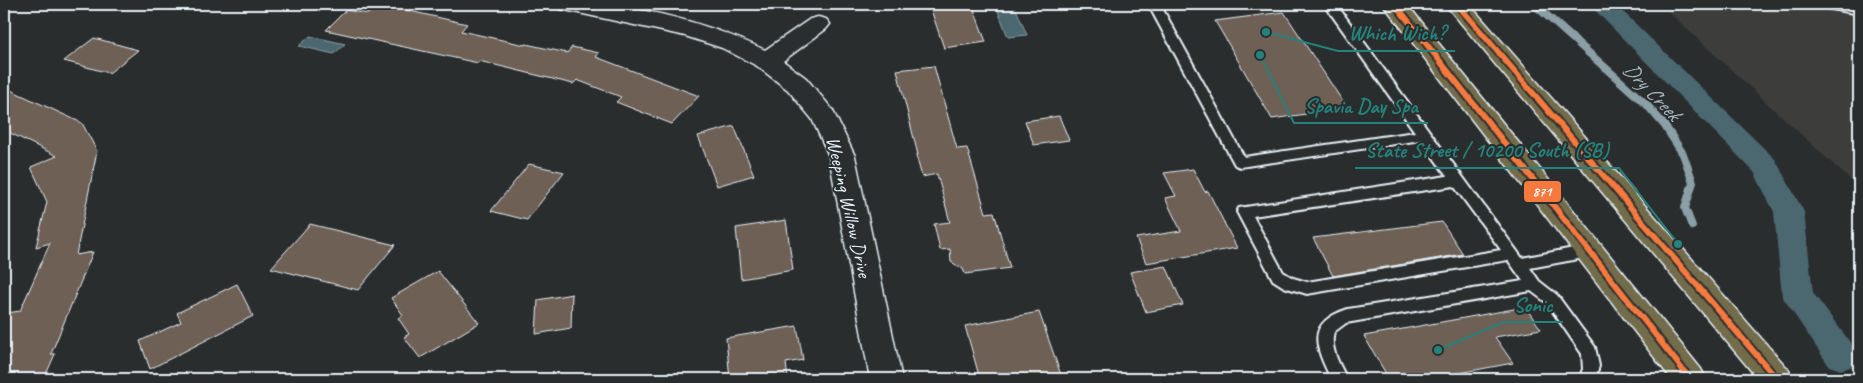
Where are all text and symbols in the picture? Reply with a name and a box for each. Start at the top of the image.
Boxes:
callout: Which Wich? [1338,15,1455,51]
text: Which Wich? [1349,20,1449,46]
water label: Dry Creek [1618,56,1688,128]
callout: Spavia Day Spa [1294,87,1428,123]
text: Spavia Day Spa [1304,93,1419,119]
callout: State Street / 10200 South (SB) [1355,132,1619,168]
street label: Weeping Willow Drive [821,134,878,281]
text: State Street / 10200 South (SB) [1365,137,1611,163]
line badge: 871 [1523,180,1562,203]
text: 871 [1533,183,1553,200]
callout: Sonic [1504,286,1563,322]
text: Sonic [1513,292,1554,318]

